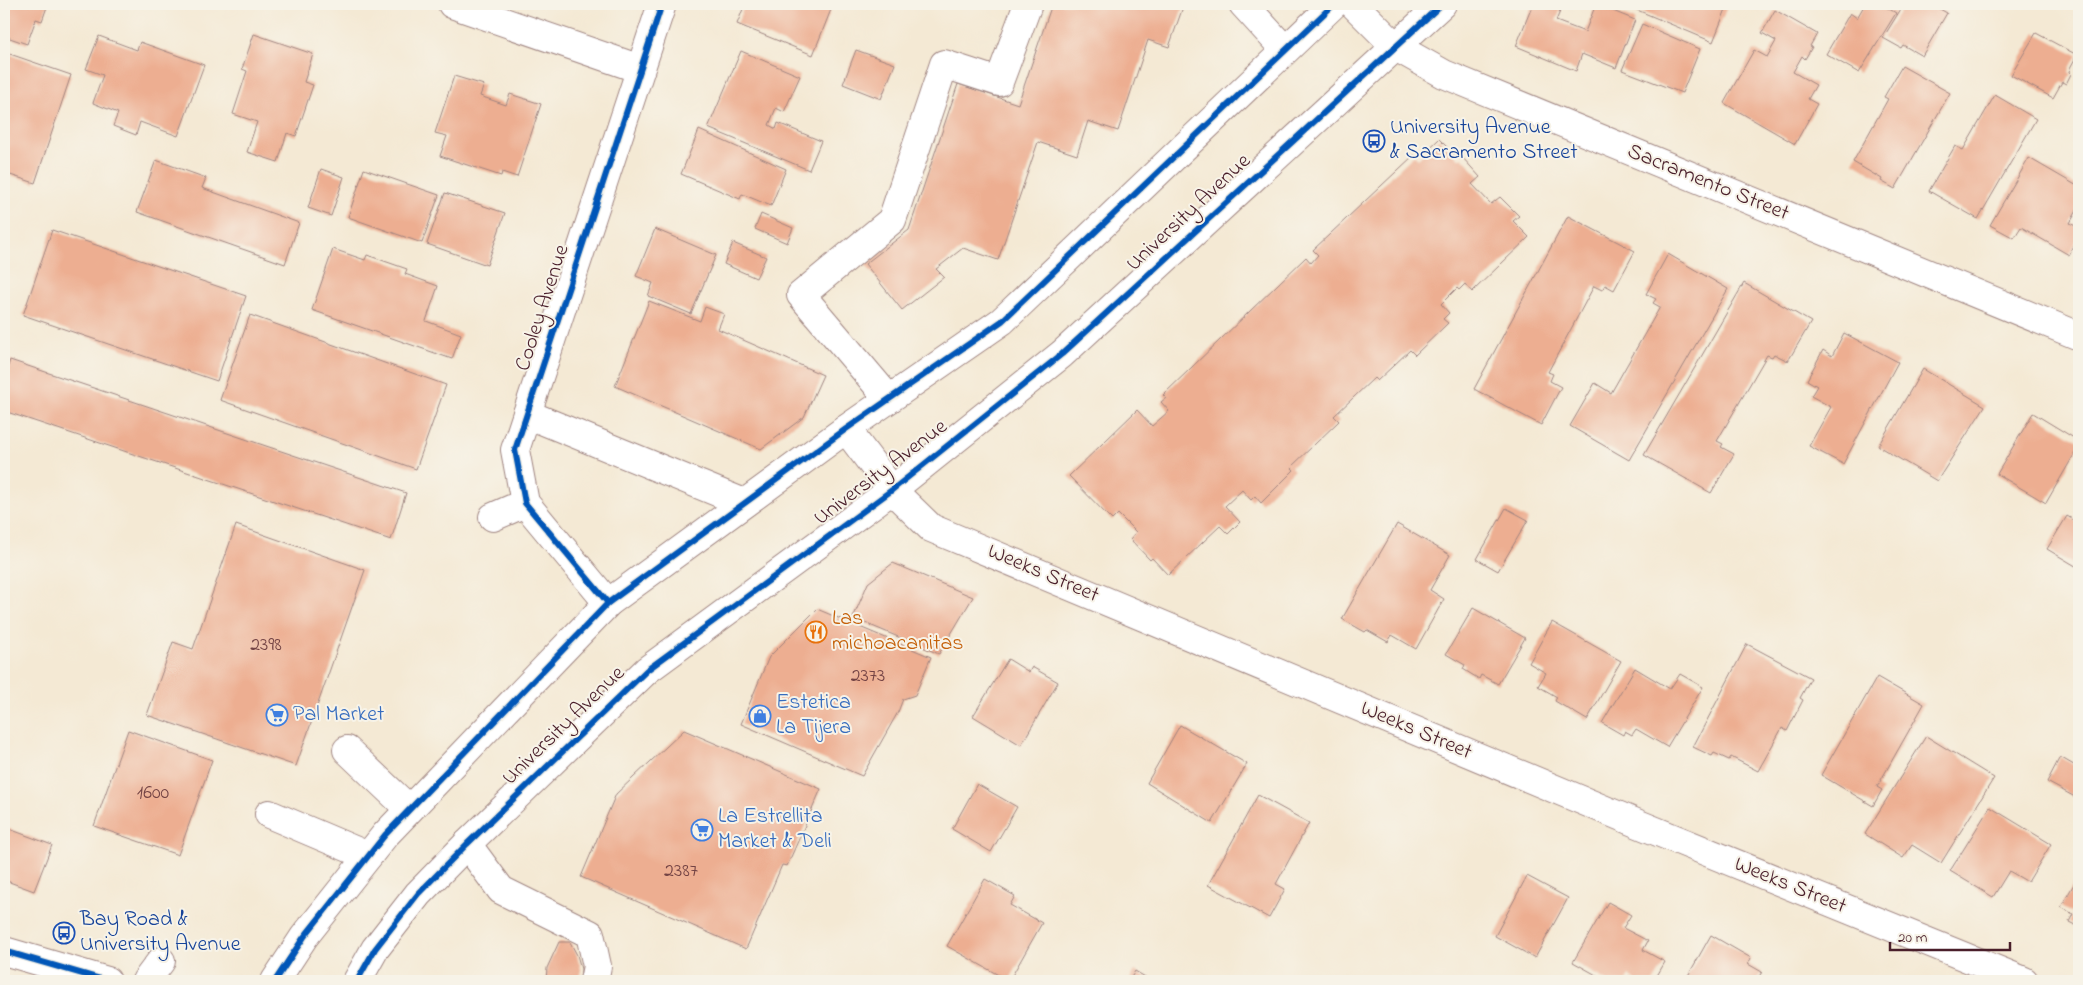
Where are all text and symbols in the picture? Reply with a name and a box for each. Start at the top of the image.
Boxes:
place label: University Avenue & Sacramento Street [1390,112,1578,169]
bus stop icon: University Avenue & Sacramento Street [1362,129,1386,153]
street label: Sacramento Street [1622,136,1794,230]
street label: University Avenue [1119,146,1259,280]
street label: Cooley Avenue [507,240,580,376]
street label: University Avenue [807,412,955,535]
street label: Weeks Street [982,536,1104,612]
place label: Las michoacanitas [832,603,964,660]
restaurant icon: Las michoacanitas [804,620,828,644]
house number: 2398 [250,631,282,660]
street label: University Avenue [495,659,634,794]
house number: 2373 [851,662,885,691]
place label: Estetica La Tijera [776,687,851,744]
street label: Weeks Street [1355,693,1477,769]
place label: Pal Market [293,699,385,731]
supermarket icon: Pal Market [265,703,289,727]
shop icon: Estetica La Tijera [748,704,772,728]
house number: 1600 [137,779,170,808]
place label: La Estrellita Market & Deli [718,801,832,858]
supermarket icon: La Estrellita Market & Deli [690,818,714,842]
street label: Weeks Street [1729,849,1852,923]
house number: 2387 [664,857,698,886]
place label: Bay Road & University Avenue [79,904,241,962]
scale bar [1890,920,2010,952]
bus stop icon: Bay Road & University Avenue [52,921,76,945]
text: 20 m [1898,927,1928,949]

